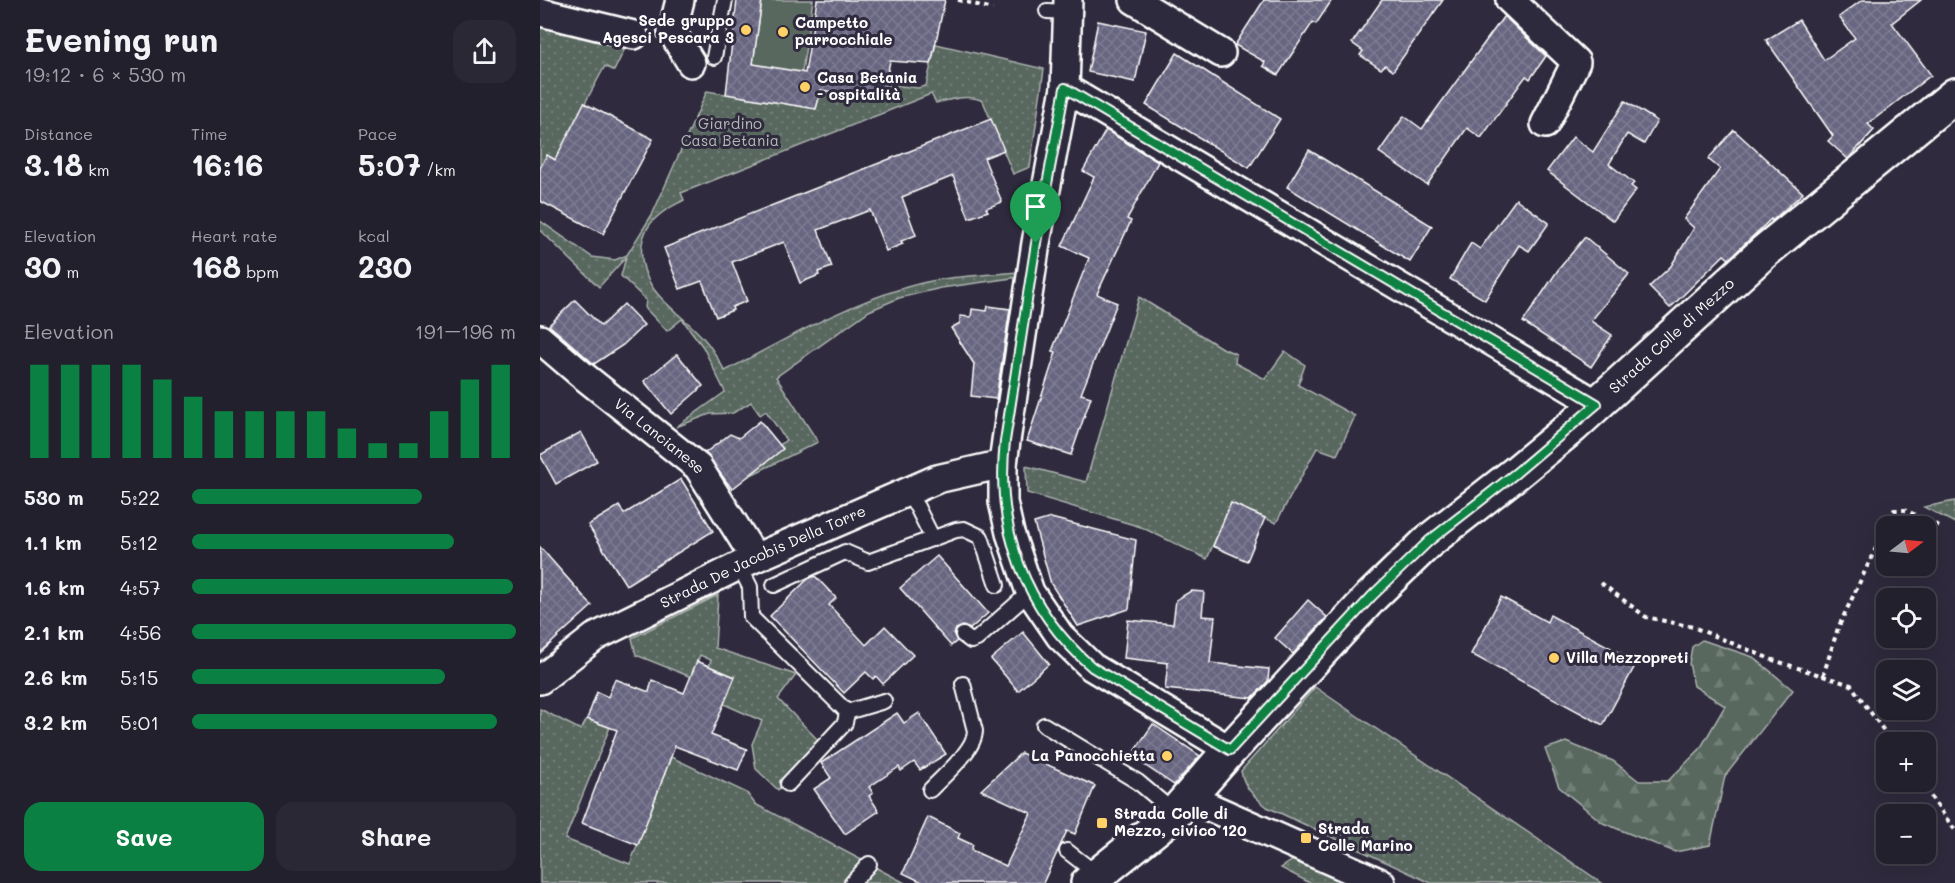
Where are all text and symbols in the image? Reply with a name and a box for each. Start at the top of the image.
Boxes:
place label: Sede gruppo Agesci Pescara 3 [602,10,734,47]
place label: Campetto parrocchiale [795,12,892,49]
text: Evening run [24,17,218,60]
button: share [453,20,516,83]
marker: Sede gruppo Agesci Pescara 3 [739,23,753,37]
marker: Campetto parrocchiale [776,25,790,39]
text: 19:12 · 6 × 530 m [24,61,186,87]
place label: Casa Betania - ospitalità [817,67,917,104]
marker: Casa Betania - ospitalità [798,80,812,94]
park label: Giardino Casa Betania [681,113,779,150]
text: Distance [24,123,93,144]
text: Time [191,123,227,144]
text: Pace [358,123,397,144]
text: 3.18 [24,144,83,184]
text: 16:16 [191,144,263,184]
text: 5:07 [358,144,421,184]
text: km [83,159,110,180]
text: /km [421,159,456,180]
pin [1010,181,1061,243]
icon: arrive [1019,190,1052,223]
text: Elevation [24,225,96,246]
text: Heart rate [191,225,277,246]
text: kcal [358,225,390,246]
text: 30 [24,246,61,286]
text: 168 [191,246,241,286]
text: 230 [358,246,412,286]
text: m [61,261,79,282]
text: bpm [241,261,279,282]
street label: Strada Colle di Mezzo [1604,273,1738,397]
text: Elevation [24,318,114,344]
text: 191–196 m [415,318,516,344]
street label: Via Lancianese [610,393,711,477]
text: 530 m [24,484,84,510]
text: 5:22 [120,484,160,510]
street label: Strada De Jacobis Della Torre [656,500,869,612]
north arrow [1876,516,1936,576]
map controls [1876,516,1936,864]
text: 1.1 km [24,529,82,555]
text: 5:12 [120,529,158,555]
text: 1.6 km [24,574,85,600]
text: 4:57 [120,574,161,600]
button: locate [1876,588,1936,648]
text: 2.1 km [24,619,84,645]
text: 4:56 [120,619,162,645]
place label: Villa Mezzopreti [1566,647,1689,667]
marker: Villa Mezzopreti [1547,651,1561,665]
button: layers [1876,660,1936,720]
text: 2.6 km [24,664,87,690]
text: 5:15 [120,664,158,690]
text: 3.2 km [24,709,87,735]
text: 5:01 [120,709,159,735]
button: + [1876,732,1936,792]
place label: La Panocchietta [1031,745,1155,765]
marker: La Panocchietta [1160,749,1174,763]
button: Save [24,802,264,871]
button: Share [276,802,516,871]
place label: Strada Colle di Mezzo, civico 120 [1114,803,1247,840]
button: − [1876,804,1936,864]
marker: Strada Colle di Mezzo, civico 120 [1095,816,1109,830]
place label: Strada Colle Marino [1318,818,1413,855]
marker: Strada Colle Marino [1299,831,1313,845]

